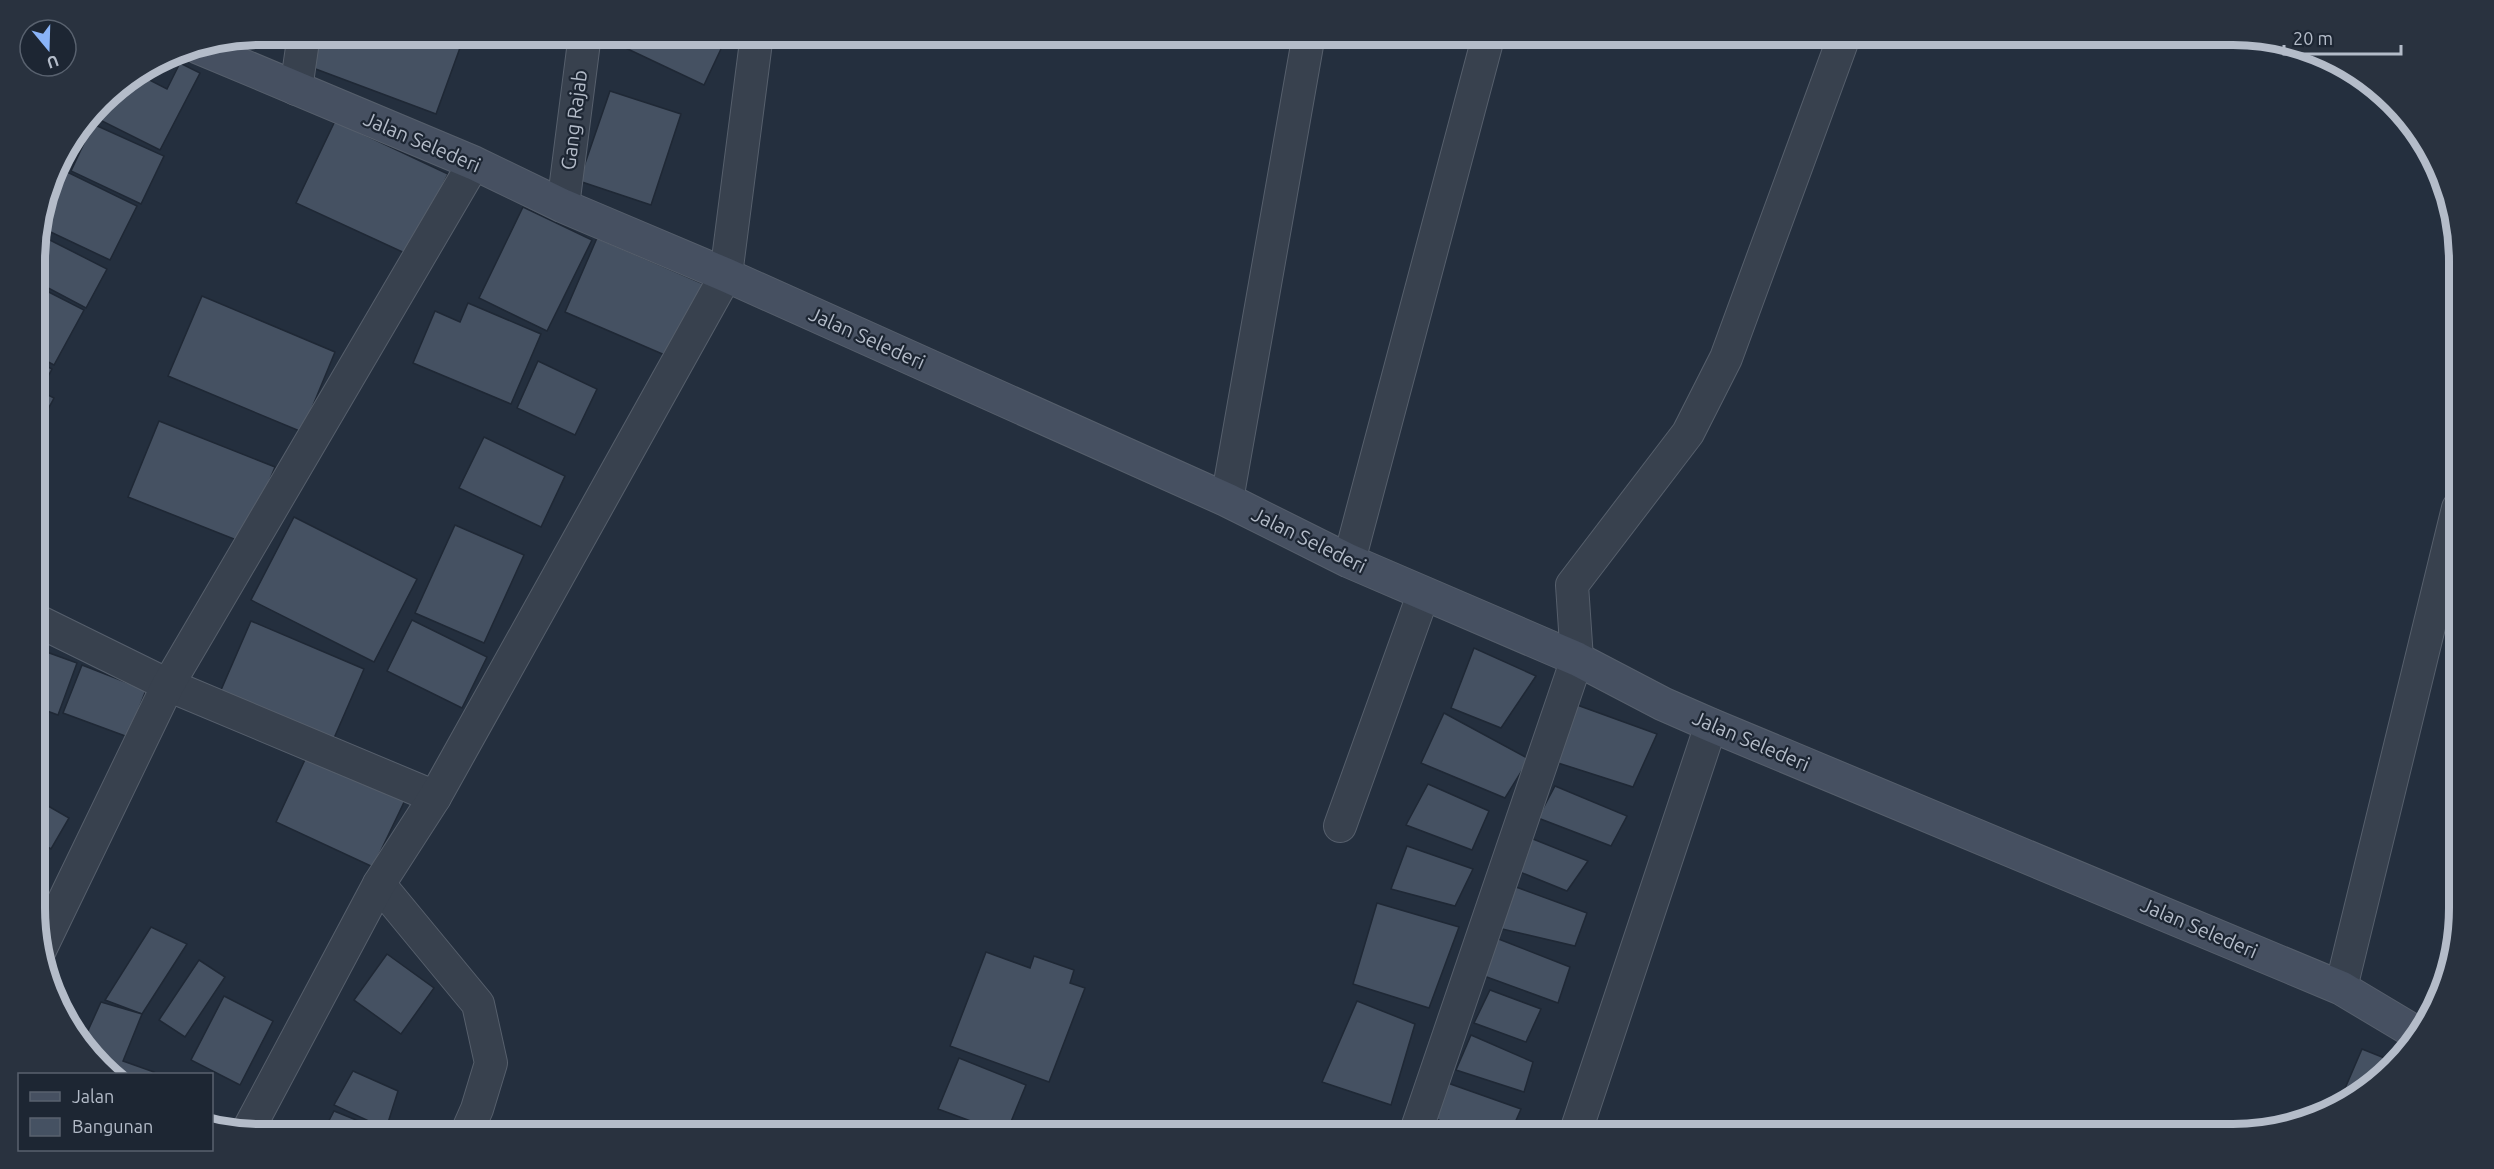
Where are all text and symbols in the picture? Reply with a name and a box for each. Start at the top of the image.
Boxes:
north arrow [18,18,78,78]
scale bar [2284,18,2401,56]
text: 20 m [2293,28,2333,48]
text: U [45,52,61,73]
street label: Gang Rajab [556,69,591,171]
street label: Jalan Selederi [360,107,484,176]
street label: Jalan Selederi [806,302,929,373]
street label: Jalan Selederi [1248,502,1370,577]
street label: Jalan Selederi [1689,706,1813,775]
street label: Jalan Selederi [2137,893,2261,962]
legend [18,1073,213,1151]
text: Jalan [72,1086,114,1106]
text: Bangunan [72,1116,153,1136]

